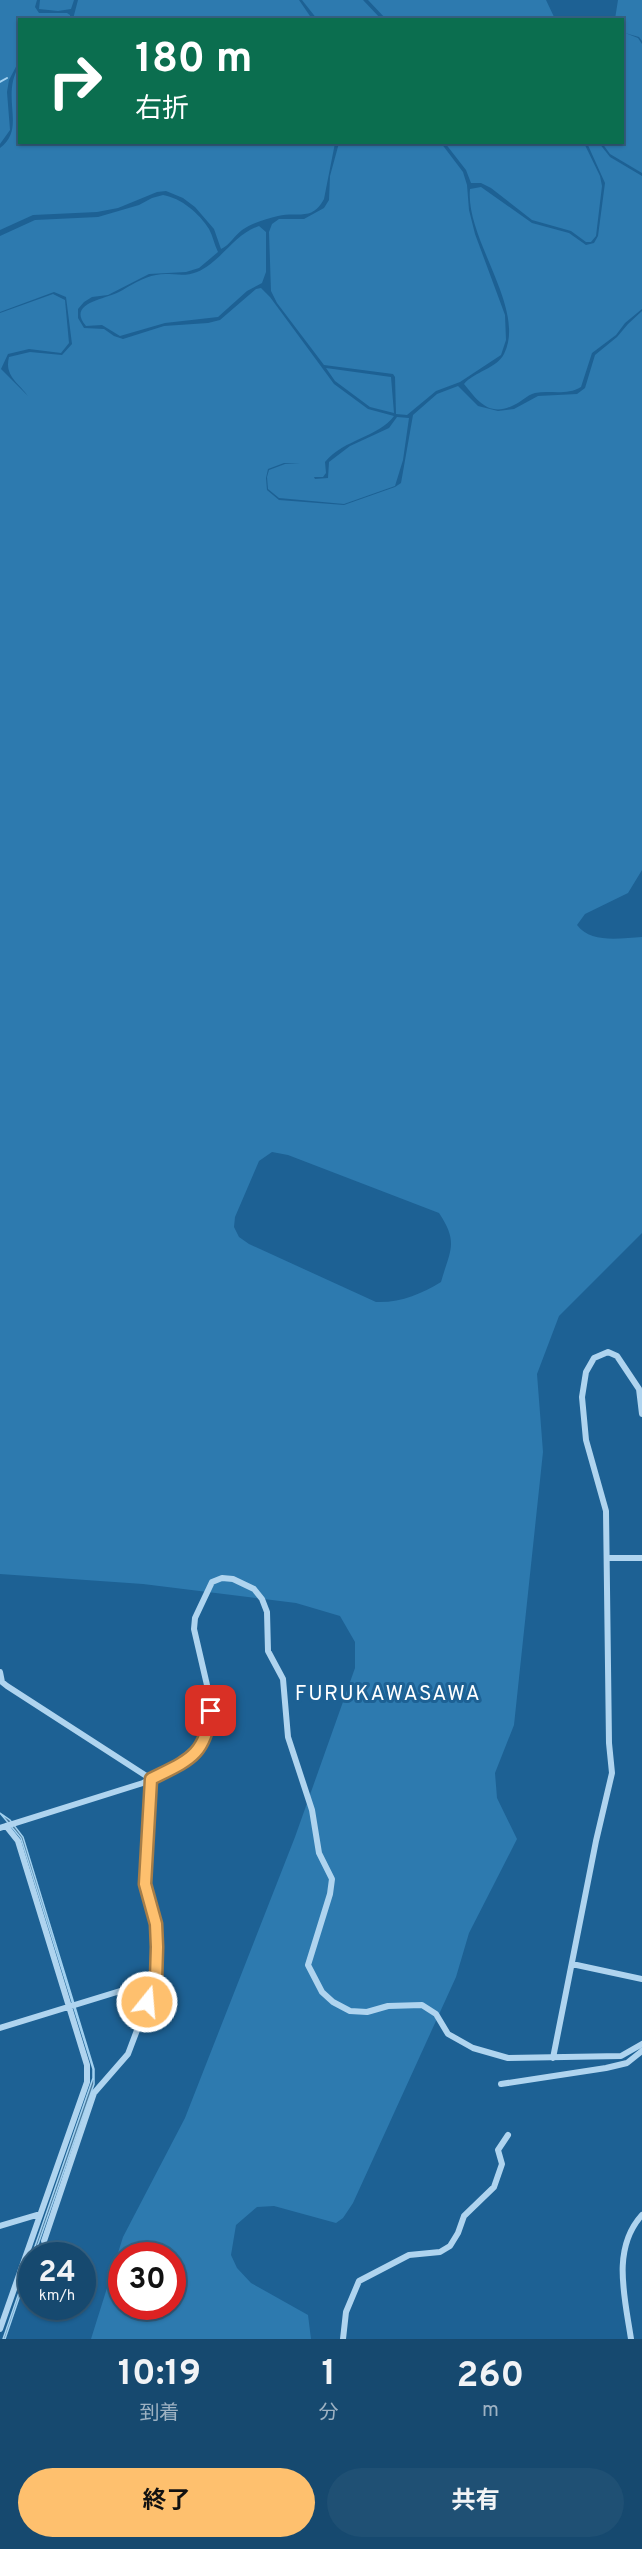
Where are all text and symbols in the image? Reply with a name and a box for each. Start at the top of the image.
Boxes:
text: 180 m [135,34,252,87]
icon: right [36,42,114,120]
text: 右折 [135,93,189,127]
district label: FURUKAWASAWA [295,1681,481,1708]
pin [185,1685,236,1736]
icon: arrive [194,1694,227,1727]
position arrow [115,1970,179,2034]
speed limit sign: 30 [108,2242,186,2320]
text: 24 [38,2255,76,2292]
text: km/h [39,2287,75,2306]
text: 10:19 [118,2352,201,2398]
text: 1 [322,2352,336,2398]
text: 260 [456,2354,524,2400]
text: m [482,2398,499,2424]
text: 到着 [139,2401,179,2427]
text: 分 [319,2401,339,2427]
button: 終了 [18,2468,315,2537]
button: 共有 [327,2468,624,2537]

